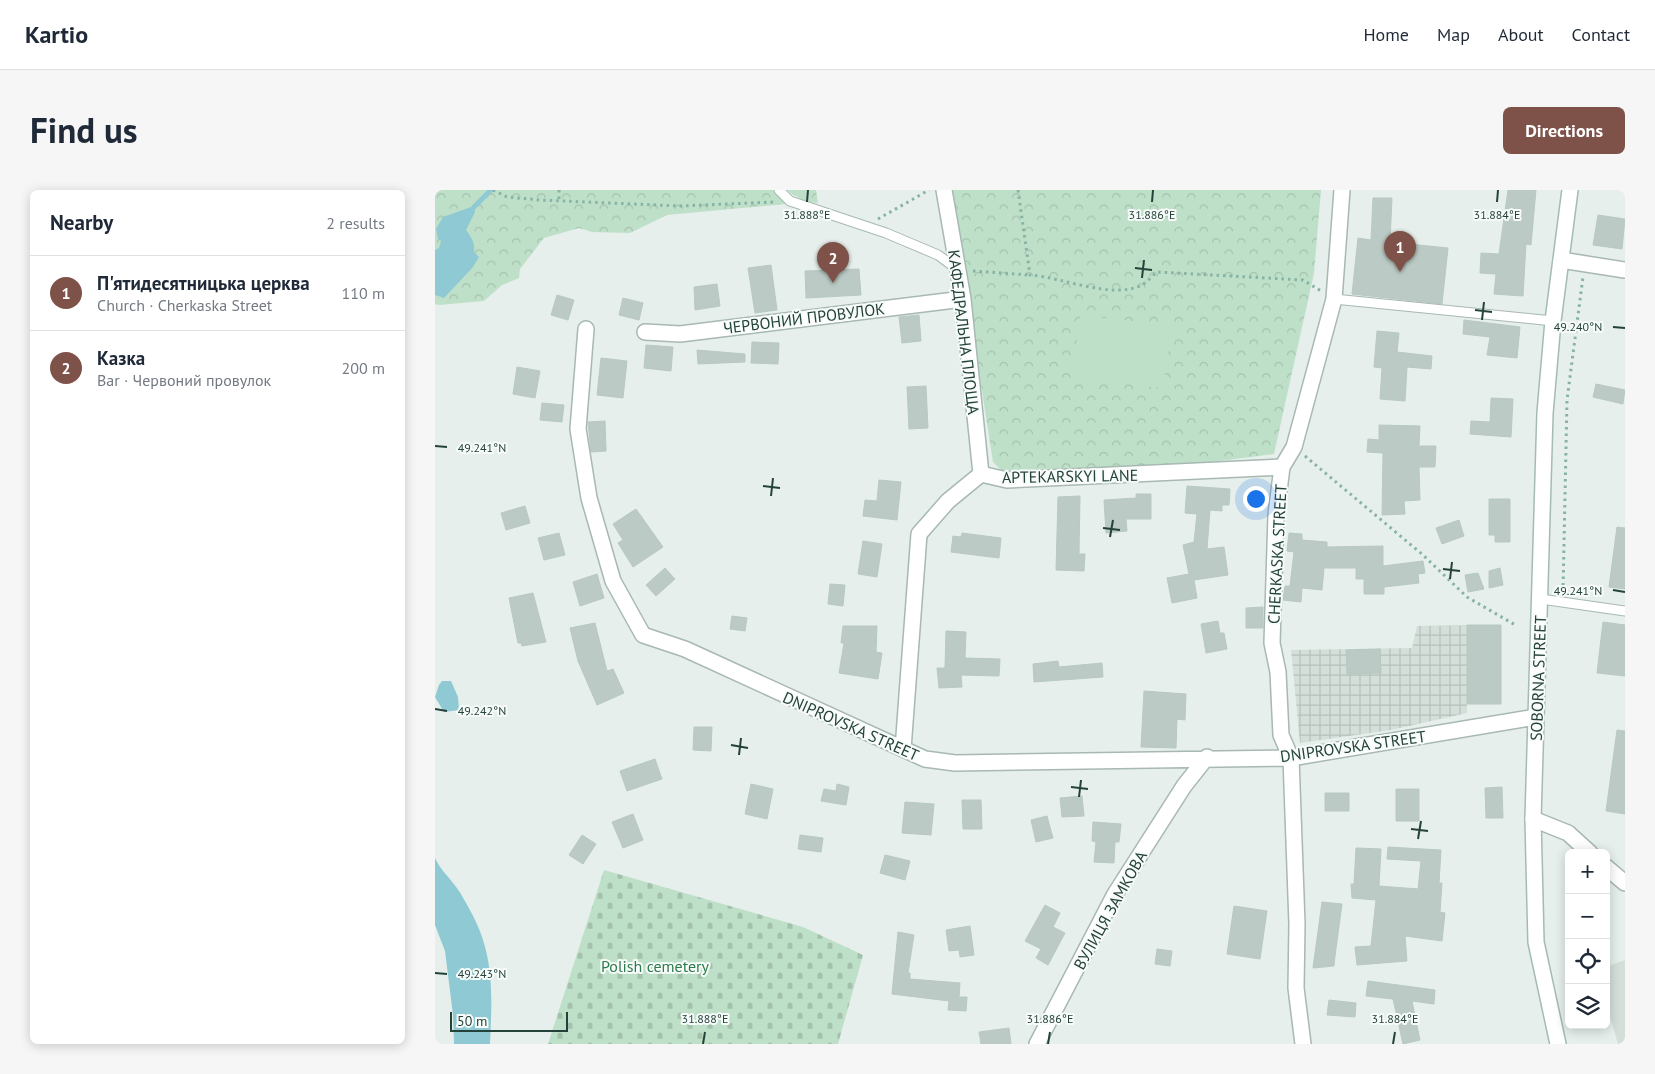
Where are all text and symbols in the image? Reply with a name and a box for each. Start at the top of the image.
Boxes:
text: Kartio [25,19,88,50]
text: Home [1363,23,1409,46]
text: Map [1437,23,1470,46]
text: About [1498,23,1544,46]
text: Contact [1572,23,1630,46]
text: Find us [30,107,138,153]
button: Directions [1503,107,1625,154]
text: 31.888°E [784,207,830,222]
text: 31.886°E [1129,207,1175,222]
text: 31.884°E [1474,207,1520,222]
text: Nearby [50,209,113,236]
text: 2 results [326,213,385,233]
pin: 1 [1384,231,1416,272]
pin: 2 [817,242,849,283]
street label: КАФЕДРАЛЬНА ПЛОЩА [944,249,984,416]
text: П'ятидесятницька церква [97,271,310,295]
text: 1 [61,283,71,303]
text: 110 m [342,283,385,303]
text: Church · Cherkaska Street [97,295,272,315]
street label: ЧЕРВОНИЙ ПРОВУЛОК [722,298,886,338]
text: 49.240°N [1554,319,1602,334]
text: Казка [97,346,145,370]
text: 2 [61,358,71,378]
text: 200 m [342,358,385,378]
text: Bar · Червоний провулок [97,370,271,390]
text: 49.241°N [458,440,506,455]
street label: APTEKARSKYI LANE [1002,465,1138,487]
street label: CHERKASKA STREET [1263,483,1291,625]
your location [1243,486,1269,512]
text: 49.241°N [1554,583,1602,598]
street label: SOBORNA STREET [1526,615,1550,741]
street label: DNIPROVSKA STREET [780,687,922,765]
text: 49.242°N [458,703,506,718]
street label: DNIPROVSKA STREET [1279,726,1427,766]
street label: ВУЛИЦЯ ЗАМКОВА [1069,847,1151,973]
map controls [1565,849,1610,1029]
button: + [1565,849,1610,894]
button: − [1565,894,1610,939]
button: locate [1565,939,1610,984]
park label: Polish cemetery [601,956,710,976]
text: 49.243°N [458,966,506,981]
button: layers [1565,984,1610,1029]
scale bar [450,1009,567,1032]
text: 31.888°E [682,1011,728,1026]
text: 31.886°E [1027,1011,1073,1026]
text: 31.884°E [1372,1011,1418,1026]
text: 50 m [457,1012,487,1030]

